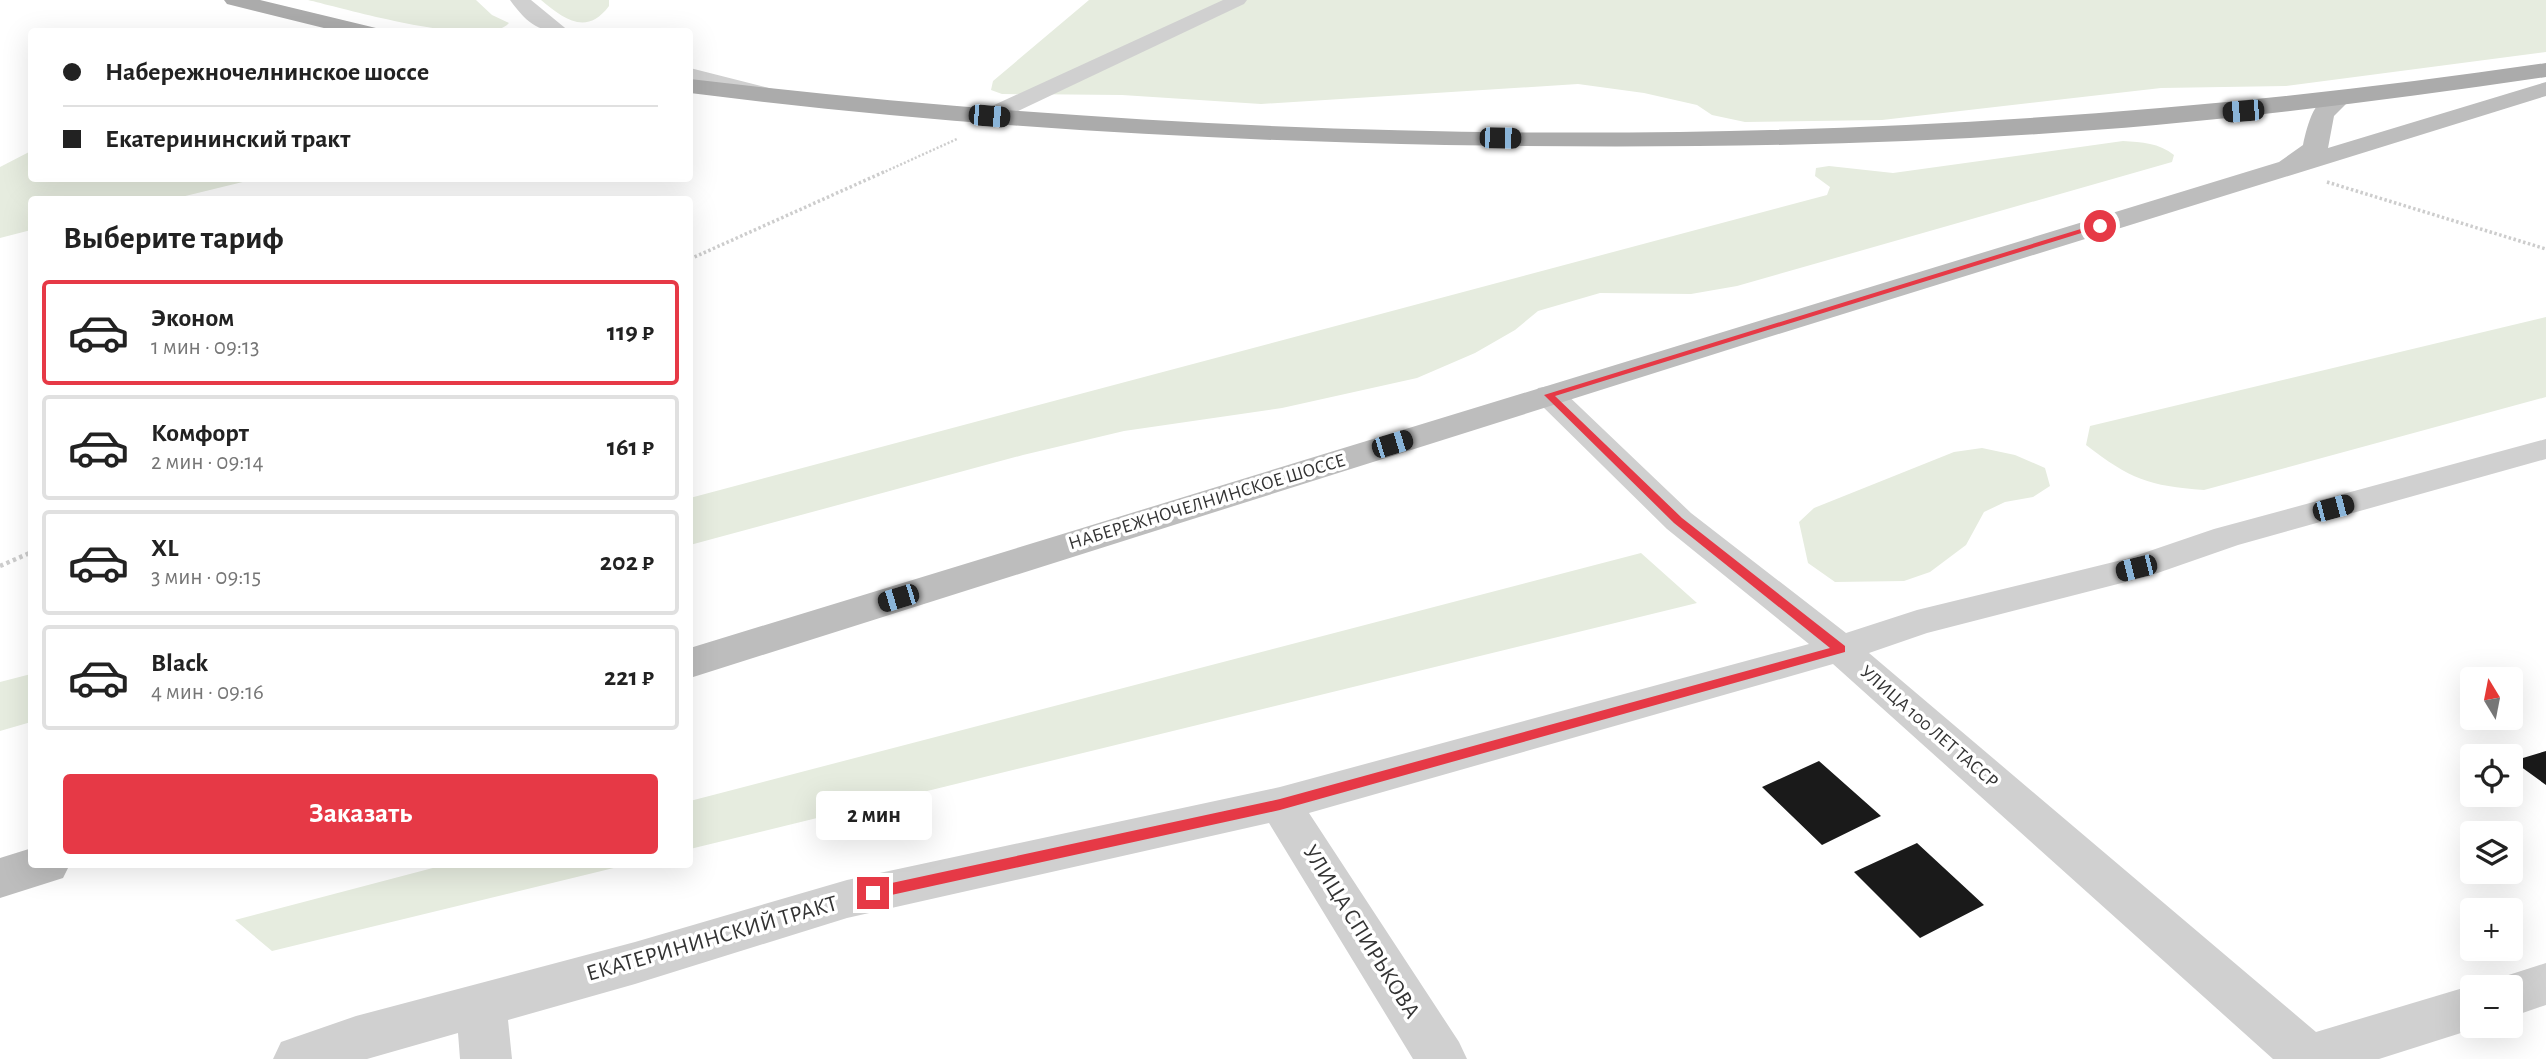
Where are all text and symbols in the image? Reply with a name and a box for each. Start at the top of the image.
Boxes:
text: Набережночелнинское шоссе [105,59,429,85]
car [2222,99,2265,123]
car [968,104,1011,128]
text: Екатерининский тракт [105,126,350,152]
car [1479,127,1522,149]
route start [2084,210,2116,242]
text: Выберите тариф [63,222,284,254]
icon: car [67,301,130,364]
text: Эконом [151,305,234,331]
text: 119 ₽ [607,319,654,345]
text: 1 мин · 09:13 [151,336,259,359]
icon: car [67,416,130,479]
text: Комфорт [151,420,249,446]
car [1369,428,1416,460]
text: 161 ₽ [607,434,654,460]
text: 2 мин · 09:14 [151,451,264,474]
street label: НАБЕРЕЖНОЧЕЛНИНСКОЕ ШОССЕ [1066,451,1348,553]
car [2310,492,2357,524]
icon: car [67,531,130,594]
text: XL [151,535,178,561]
text: 202 ₽ [600,549,654,575]
car [2114,553,2159,583]
text: 3 мин · 09:15 [151,566,261,589]
car [875,582,922,614]
icon: car [67,646,130,709]
text: Black [151,650,208,676]
street label: УЛИЦА 100 ЛЕТ ТАССР [1856,662,2002,792]
text: 221 ₽ [604,664,654,690]
north arrow [2460,667,2524,730]
map controls [2460,667,2523,1038]
text: 4 мин · 09:16 [151,681,264,704]
button: locate [2460,744,2523,807]
button: Заказать [63,774,658,854]
callout: 2 мин [815,792,931,840]
text: 2 мин [847,804,901,827]
button: layers [2460,821,2523,884]
street label: УЛИЦА СПИРЬКОВА [1298,841,1424,1023]
route end [857,877,889,909]
street label: ЕКАТЕРИНИНСКИЙ ТРАКТ [584,891,840,986]
button: + [2460,898,2523,961]
button: − [2460,975,2523,1038]

